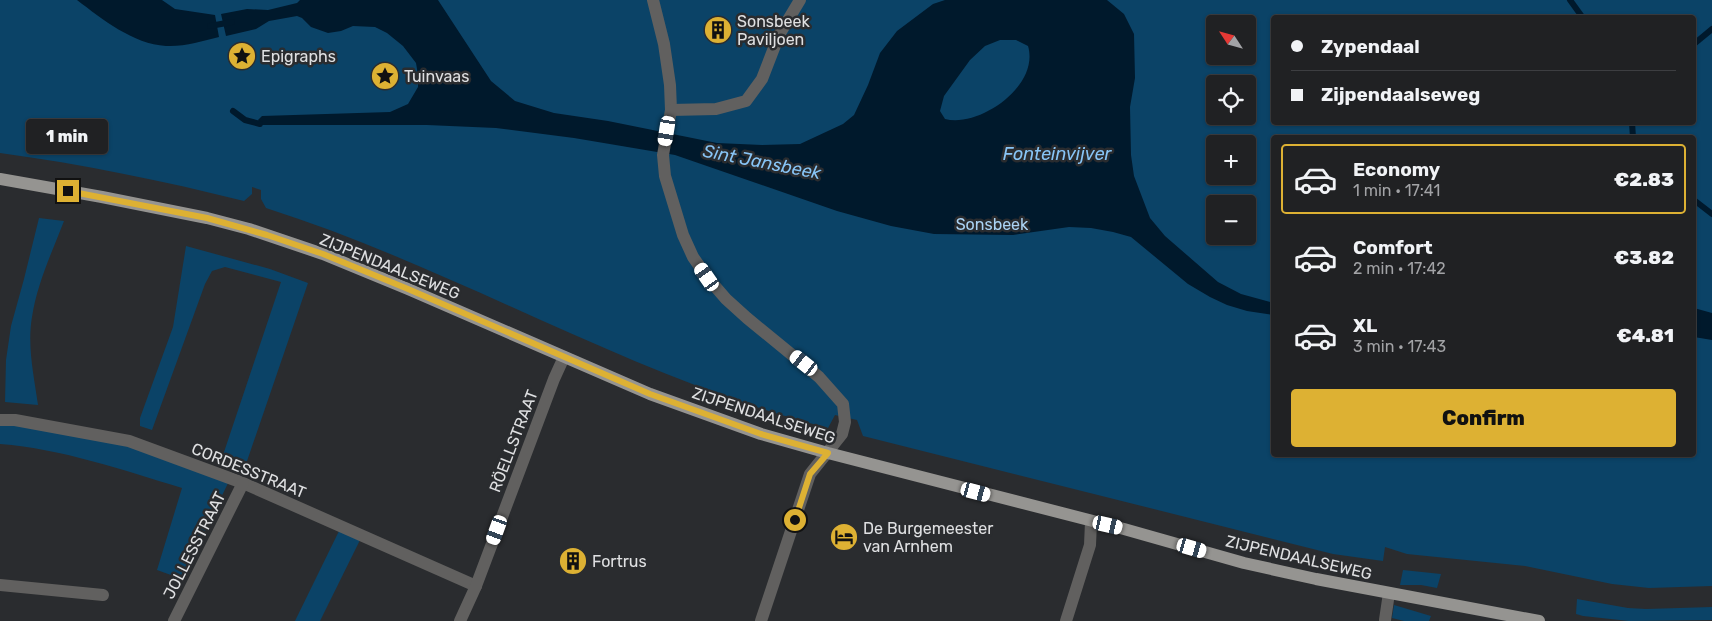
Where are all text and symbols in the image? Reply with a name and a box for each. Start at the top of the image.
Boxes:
place label: Sonsbeek Paviljoen [737,12,810,49]
building icon: Sonsbeek Paviljoen [703,15,733,45]
north arrow [1206,15,1256,65]
map controls [1206,15,1256,245]
text: Zypendaal [1321,35,1420,58]
place icon: Epigraphs [227,41,257,71]
place label: Epigraphs [261,47,336,66]
place icon: Tuinvaas [370,61,400,91]
place label: Tuinvaas [404,67,469,86]
button: locate [1206,75,1256,125]
text: Zijpendaalseweg [1321,83,1480,106]
car [657,115,676,147]
callout: 1 min [27,119,109,154]
text: 1 min [46,127,88,146]
button: + [1206,135,1256,185]
water label: Sint Jansbeek [701,140,824,184]
water label: Fonteinvijver [1003,143,1112,165]
icon: car [1293,157,1338,202]
text: Economy [1353,158,1440,181]
text: €2.83 [1614,168,1674,191]
route end [57,180,79,202]
text: 1 min · 17:41 [1353,181,1440,200]
button: − [1206,195,1256,245]
park label: Sonsbeek [956,215,1029,234]
street label: ZIJPENDAALSEWEG [317,230,463,303]
icon: car [1293,235,1338,280]
text: Comfort [1353,236,1433,259]
text: €3.82 [1614,246,1674,269]
text: 2 min · 17:42 [1353,259,1446,278]
car [692,260,721,294]
icon: car [1293,313,1338,358]
text: XL [1353,314,1377,337]
text: €4.81 [1617,324,1674,347]
text: 3 min · 17:43 [1353,337,1446,356]
car [787,348,820,378]
street label: ZIJPENDAALSEWEG [690,383,838,448]
street label: RÖELLSTRAAT [485,387,542,495]
button: Confirm [1291,389,1676,447]
street label: CORDESSTRAAT [189,439,309,502]
car [959,481,992,503]
street label: JOLLESSTRAAT [159,488,230,602]
route start [784,509,806,531]
car [484,513,509,547]
car [1091,514,1124,536]
place label: De Burgemeester van Arnhem [863,519,993,556]
hotel icon: De Burgemeester van Arnhem [829,522,859,552]
street label: ZIJPENDAALSEWEG [1224,531,1374,584]
car [1175,537,1208,559]
building icon: Fortrus [558,546,588,576]
place label: Fortrus [592,552,647,571]

